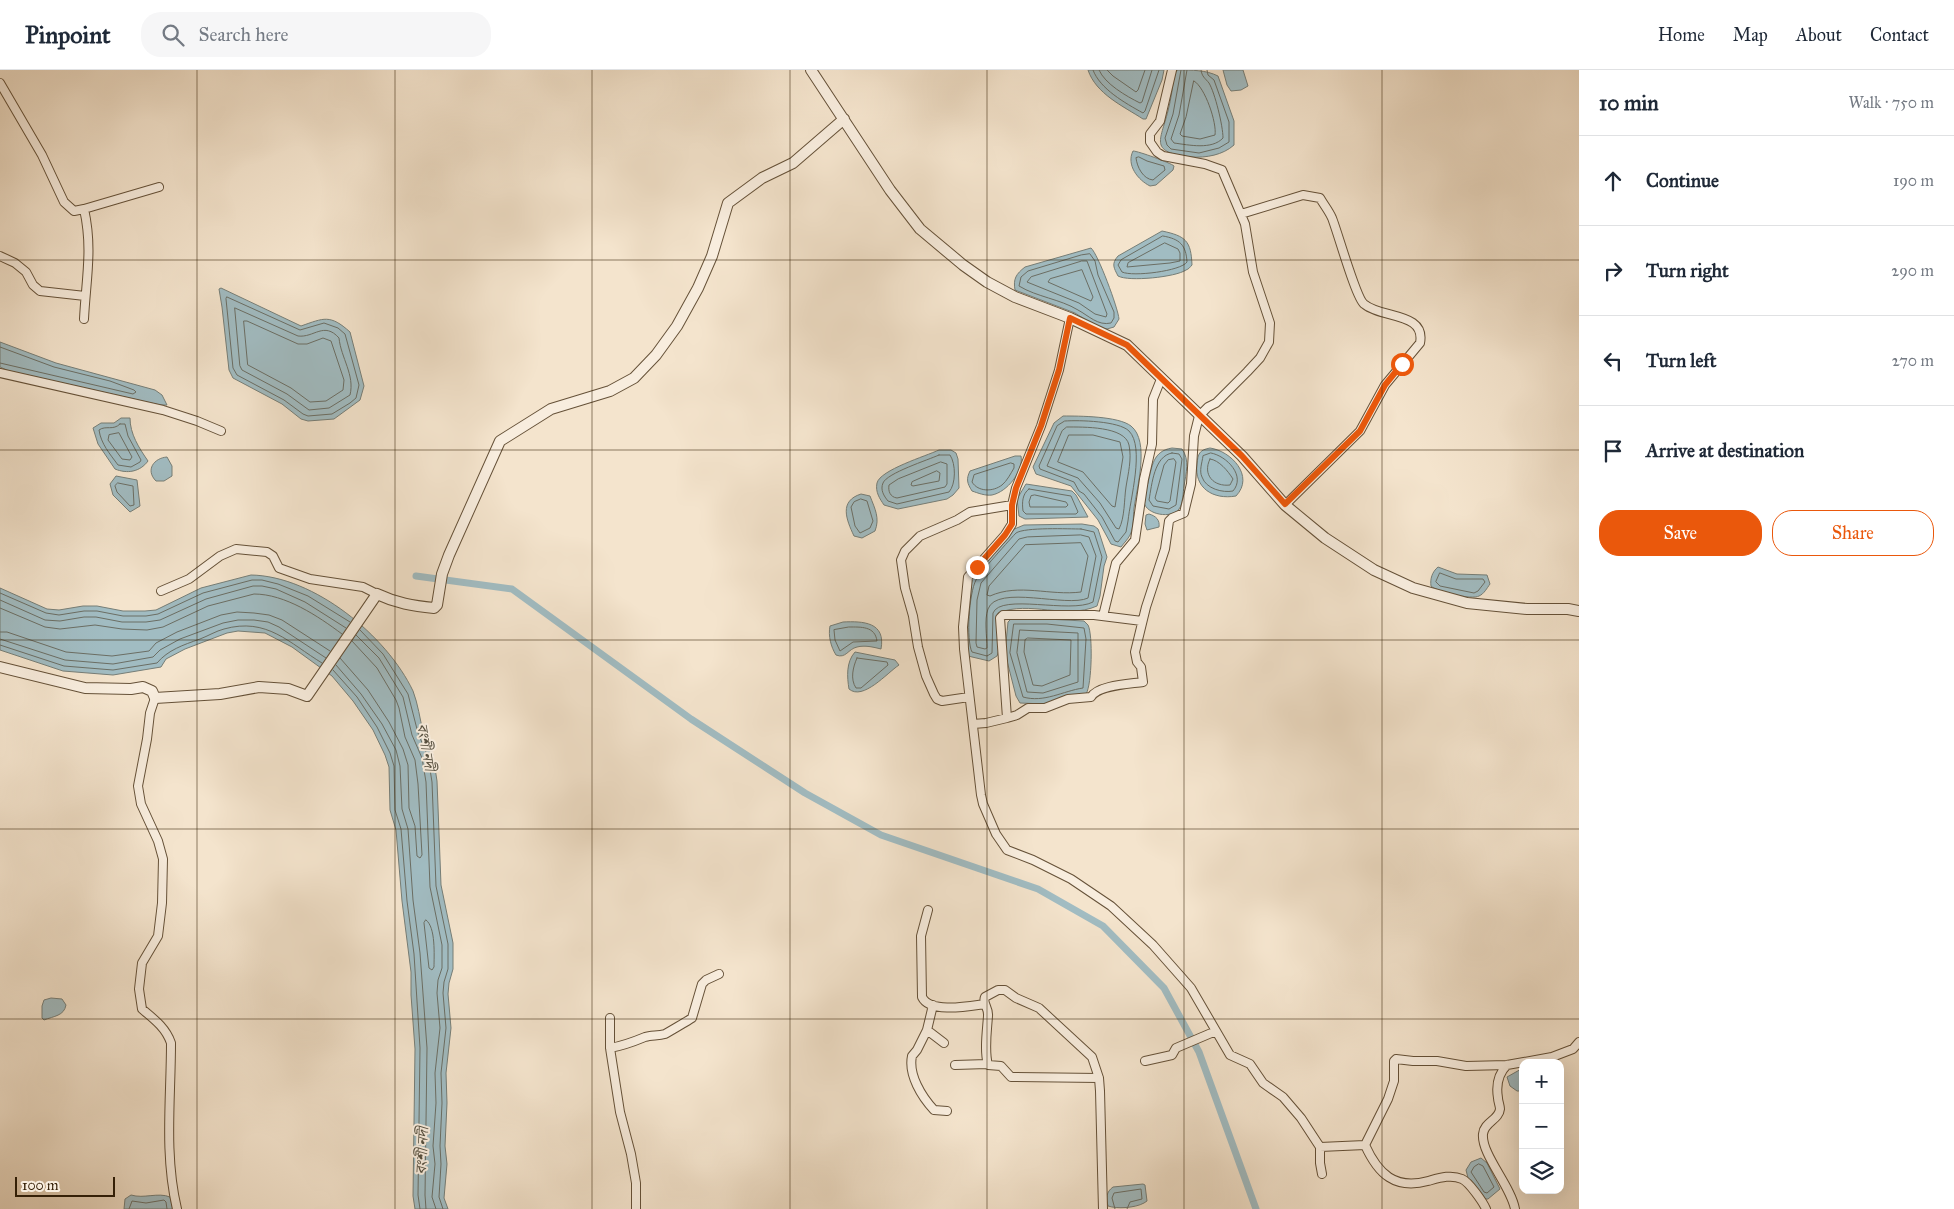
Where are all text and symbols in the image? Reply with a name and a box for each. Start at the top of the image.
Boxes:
search box [141,12,491,57]
text: Pinpoint [25,20,111,50]
icon: search [159,21,187,49]
text: Search here [199,23,289,46]
text: Home [1658,24,1705,46]
text: Map [1733,24,1768,46]
text: About [1796,24,1842,46]
text: Contact [1870,24,1929,46]
text: 10 min [1599,90,1659,116]
text: Walk · 750 m [1849,93,1934,112]
icon: ahead [1599,167,1627,195]
text: Continue [1646,169,1719,192]
text: 190 m [1893,171,1934,190]
icon: right [1599,257,1627,285]
text: Turn right [1646,259,1729,282]
text: 290 m [1891,261,1934,280]
icon: left [1599,347,1627,375]
text: Turn left [1646,349,1716,372]
text: 270 m [1892,351,1934,370]
route start [1391,353,1414,376]
icon: arrive [1599,437,1627,465]
text: Arrive at destination [1646,439,1804,462]
button: Save [1599,510,1762,556]
button: Share [1772,510,1934,556]
route end [966,556,989,579]
water label: বংশী নদী [413,722,439,774]
map controls [1519,1059,1564,1194]
button: + [1519,1059,1564,1104]
button: − [1519,1104,1564,1149]
water label: বংশী নদী [412,1125,432,1175]
button: layers [1519,1149,1564,1194]
scale bar [15,1174,115,1197]
text: 100 m [22,1177,59,1194]

